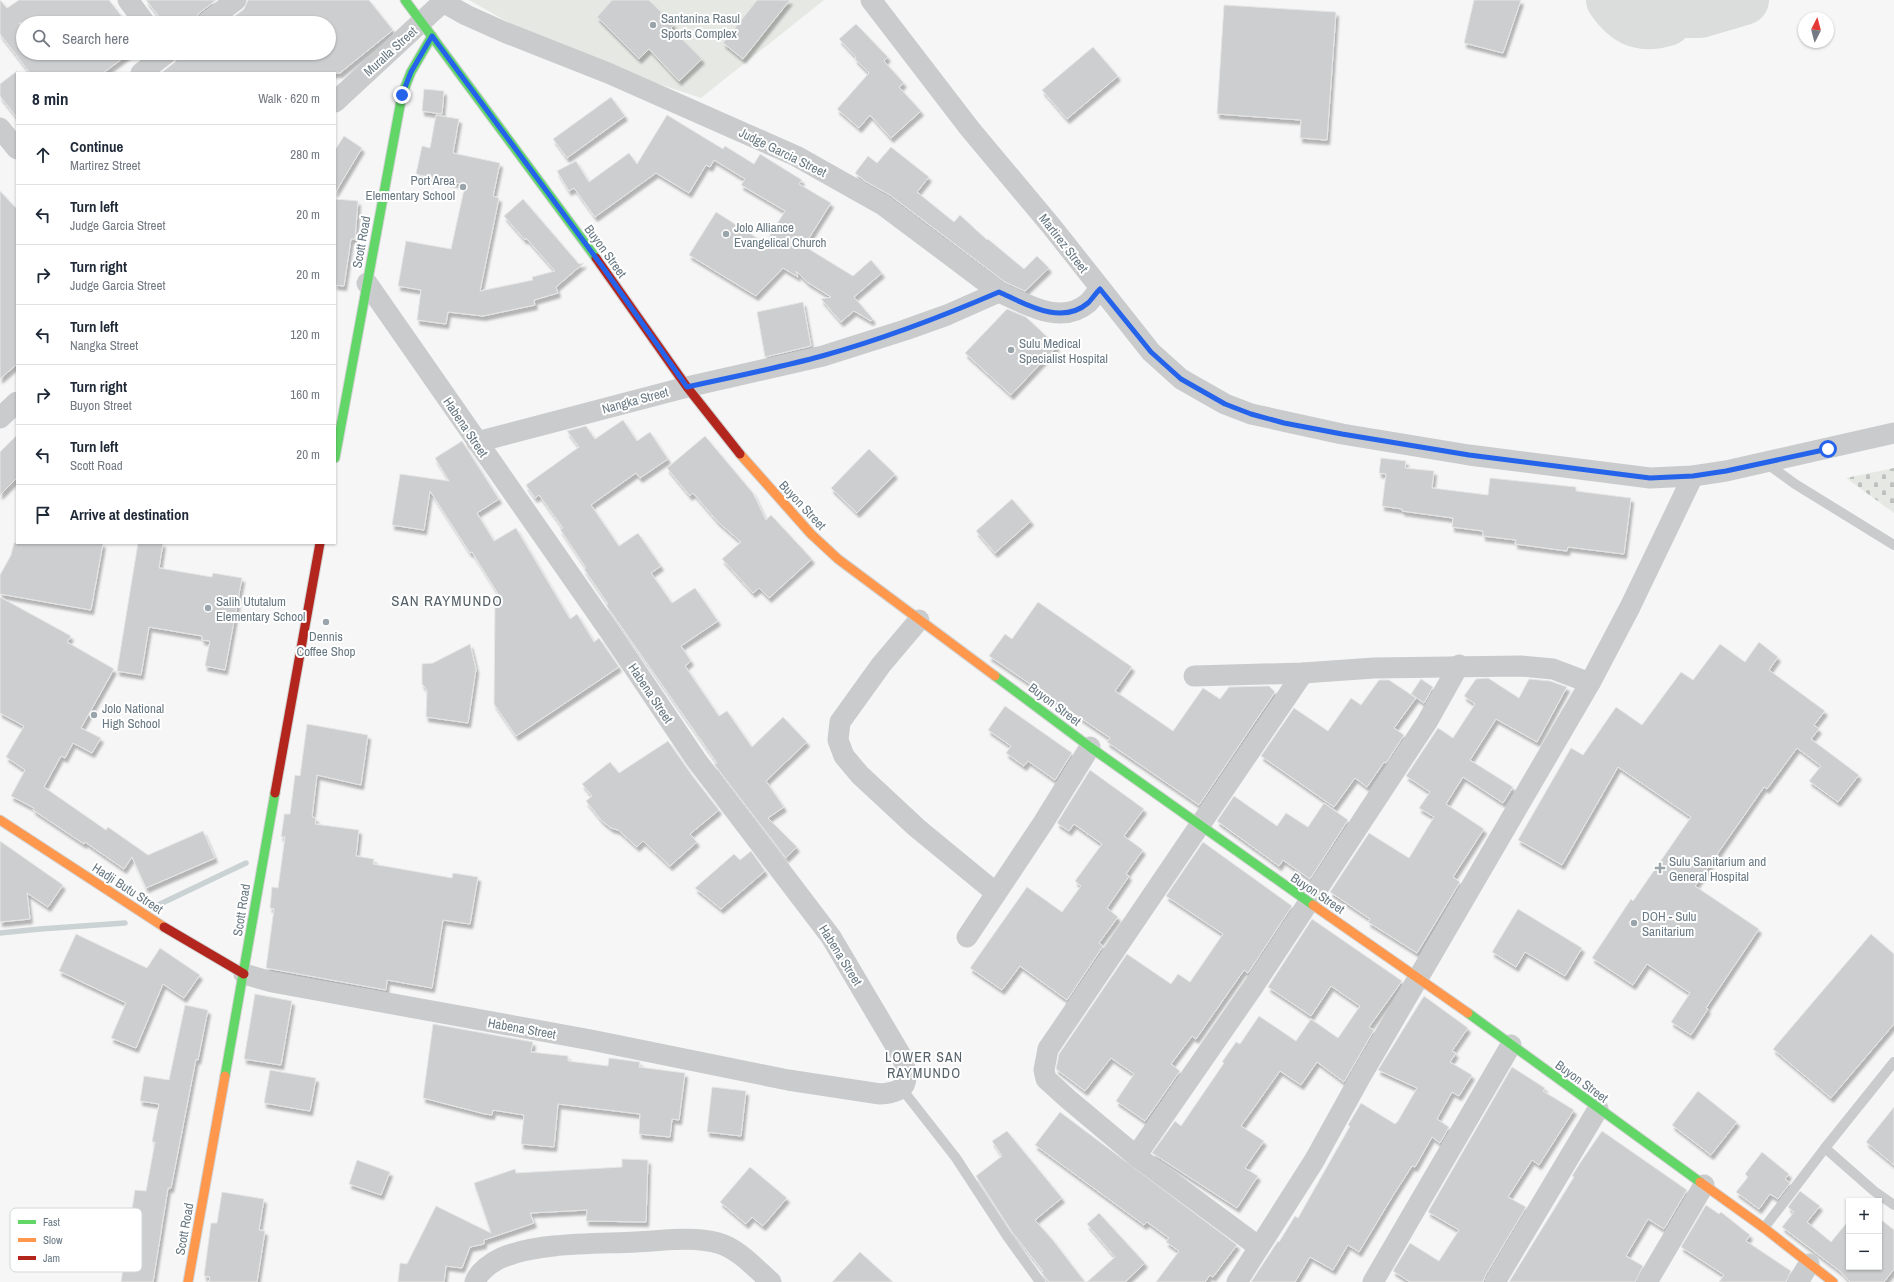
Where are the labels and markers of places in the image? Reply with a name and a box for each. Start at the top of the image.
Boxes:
place label: Santanina Rasul Sports Complex [661,10,740,42]
marker: Santanina Rasul Sports Complex [648,20,658,30]
place label: Port Area Elementary School [366,172,455,204]
marker: Port Area Elementary School [458,182,468,192]
place label: Jolo Alliance Evangelical Church [734,219,827,251]
marker: Jolo Alliance Evangelical Church [721,229,731,239]
place label: Sulu Medical Specialist Hospital [1019,335,1108,367]
marker: Sulu Medical Specialist Hospital [1006,345,1016,355]
place label: Salih Ututalum Elementary School [216,593,305,625]
marker: Salih Ututalum Elementary School [203,603,213,613]
marker: Dennis Coffee Shop [321,617,331,627]
place label: Dennis Coffee Shop [296,628,356,660]
place label: Jolo National High School [102,700,164,732]
marker: Jolo National High School [89,710,99,720]
place label: Sulu Sanitarium and General Hospital [1669,853,1766,885]
marker: Sulu Sanitarium and General Hospital [1654,862,1666,874]
place label: DOH - Sulu Sanitarium [1642,908,1697,940]
marker: DOH - Sulu Sanitarium [1629,918,1639,928]

